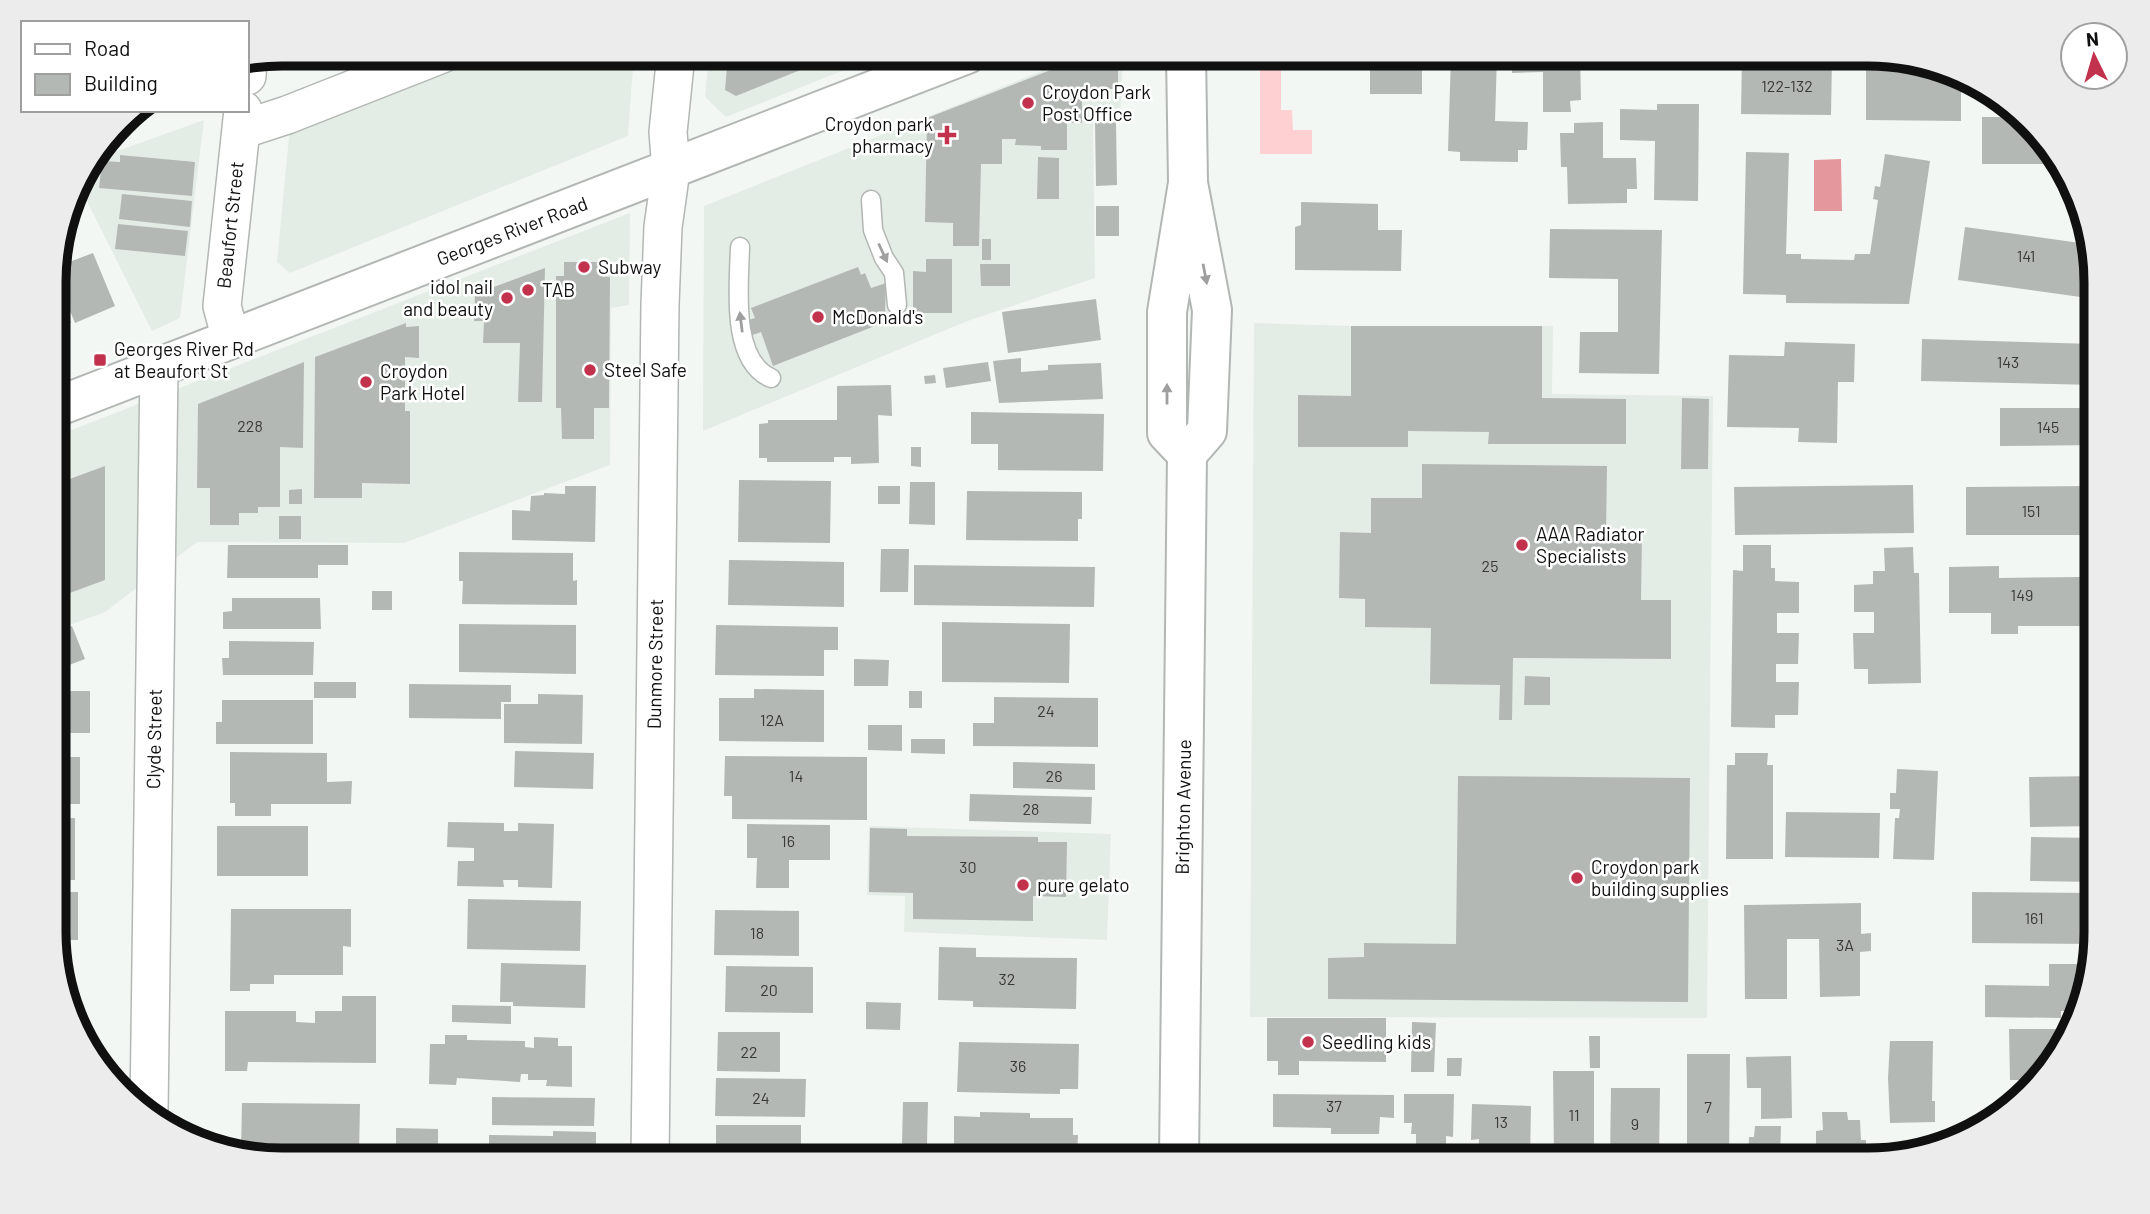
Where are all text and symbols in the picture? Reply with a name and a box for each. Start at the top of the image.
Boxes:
legend [21,21,248,112]
north arrow [2059,21,2129,91]
text: N [2085,27,2100,51]
text: Road [84,35,130,60]
text: Building [84,70,158,95]
house number: 122-132 [1761,76,1813,95]
place label: Croydon Park Post Office [1042,80,1151,125]
marker: Croydon Park Post Office [1020,95,1036,111]
place label: Croydon park pharmacy [825,112,933,157]
marker: Croydon park pharmacy [939,127,955,143]
street label: Beaufort Street [211,160,248,290]
street label: Georges River Road [433,191,591,270]
one-way arrow [877,243,889,263]
house number: 141 [2017,246,2035,265]
place label: Subway [598,255,662,278]
marker: Subway [576,259,592,275]
one-way arrow [1200,263,1211,285]
place label: idol nail and beauty [403,275,493,320]
place label: TAB [542,278,575,301]
marker: TAB [520,282,536,298]
marker: idol nail and beauty [499,290,515,306]
place label: McDonald's [832,305,923,328]
marker: McDonald's [810,309,826,325]
one-way arrow [735,311,746,333]
place label: Georges River Rd at Beaufort St [114,337,254,382]
marker: Georges River Rd at Beaufort St [92,352,108,368]
house number: 143 [1997,352,2019,371]
place label: Steel Safe [604,358,687,381]
place label: Croydon Park Hotel [380,359,465,404]
marker: Steel Safe [582,362,598,378]
marker: Croydon Park Hotel [358,374,374,390]
one-way arrow [1161,383,1173,405]
house number: 228 [237,416,263,435]
house number: 145 [2037,417,2059,436]
house number: 151 [2022,501,2040,520]
place label: AAA Radiator Specialists [1536,522,1645,567]
marker: AAA Radiator Specialists [1514,537,1530,553]
house number: 25 [1482,556,1498,575]
house number: 149 [2011,585,2033,604]
street label: Dunmore Street [642,599,667,729]
street label: Clyde Street [141,689,166,789]
house number: 24 [1037,701,1055,720]
house number: 12A [760,710,784,729]
street label: Brighton Avenue [1170,739,1195,875]
house number: 14 [789,766,803,785]
house number: 26 [1046,766,1062,785]
house number: 28 [1023,799,1039,818]
house number: 16 [781,831,795,850]
place label: Croydon park building supplies [1591,855,1729,900]
house number: 30 [959,857,977,876]
marker: Croydon park building supplies [1569,870,1585,886]
place label: pure gelato [1037,873,1130,896]
marker: pure gelato [1015,877,1031,893]
house number: 161 [2024,908,2044,927]
house number: 18 [750,923,764,942]
house number: 3A [1836,935,1854,954]
house number: 32 [999,969,1015,988]
house number: 20 [760,980,778,999]
place label: Seedling kids [1322,1030,1431,1053]
marker: Seedling kids [1300,1034,1316,1050]
house number: 22 [740,1042,758,1061]
house number: 36 [1010,1056,1026,1075]
house number: 24 [752,1088,770,1107]
house number: 37 [1326,1096,1342,1115]
house number: 7 [1704,1097,1712,1116]
house number: 11 [1568,1105,1580,1124]
house number: 13 [1494,1112,1508,1131]
house number: 9 [1631,1114,1639,1133]

